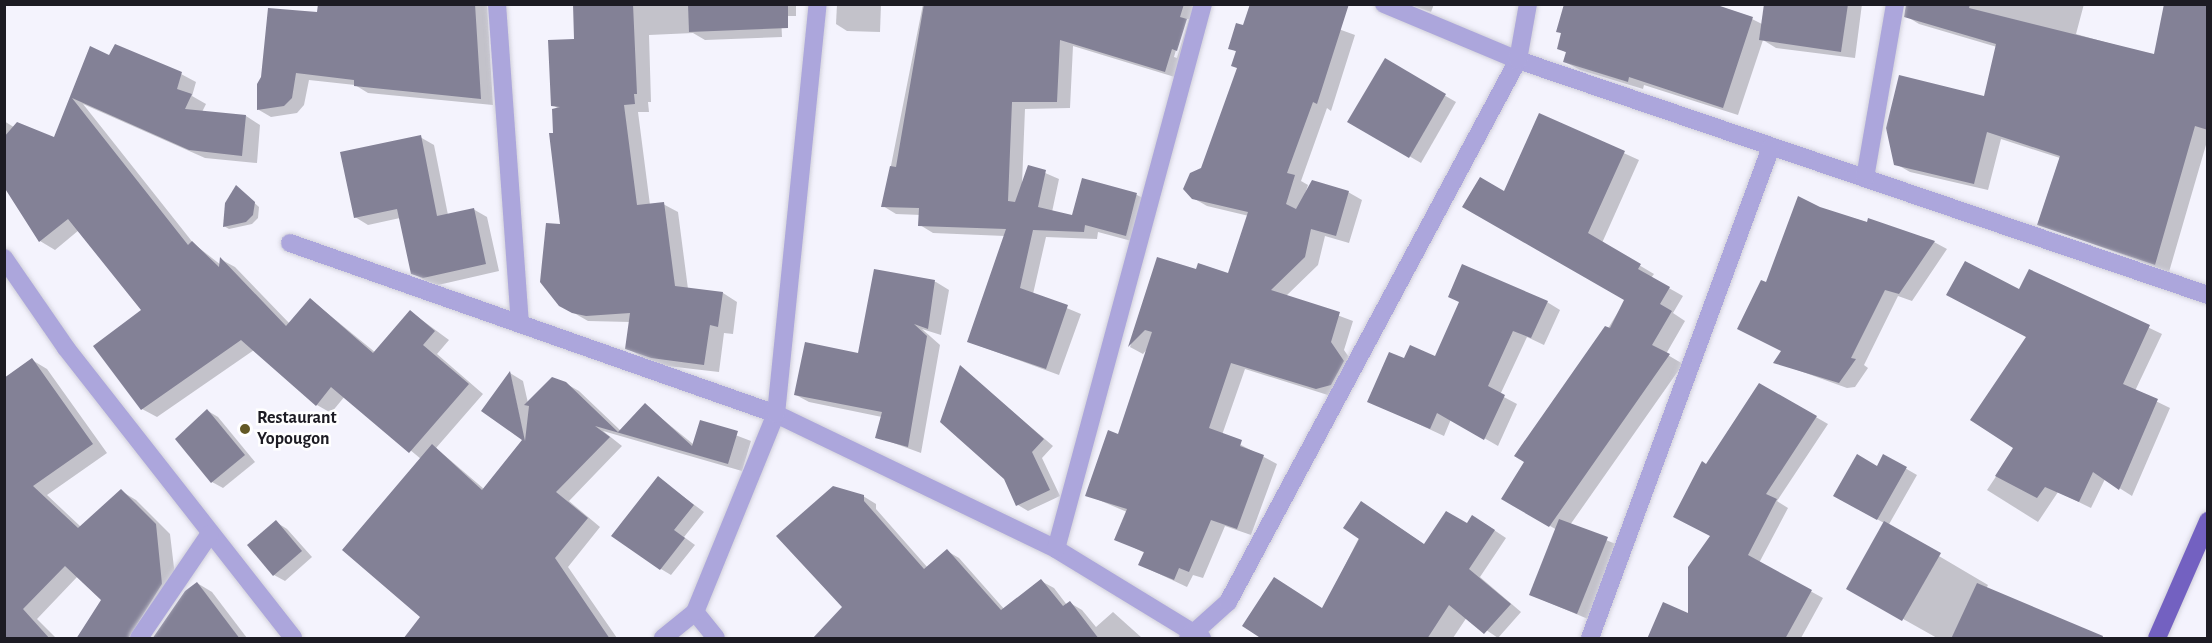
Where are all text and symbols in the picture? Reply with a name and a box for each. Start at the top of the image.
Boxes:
place label: Restaurant Yopougon [257,408,337,450]
marker: Restaurant Yopougon [238,422,252,436]

